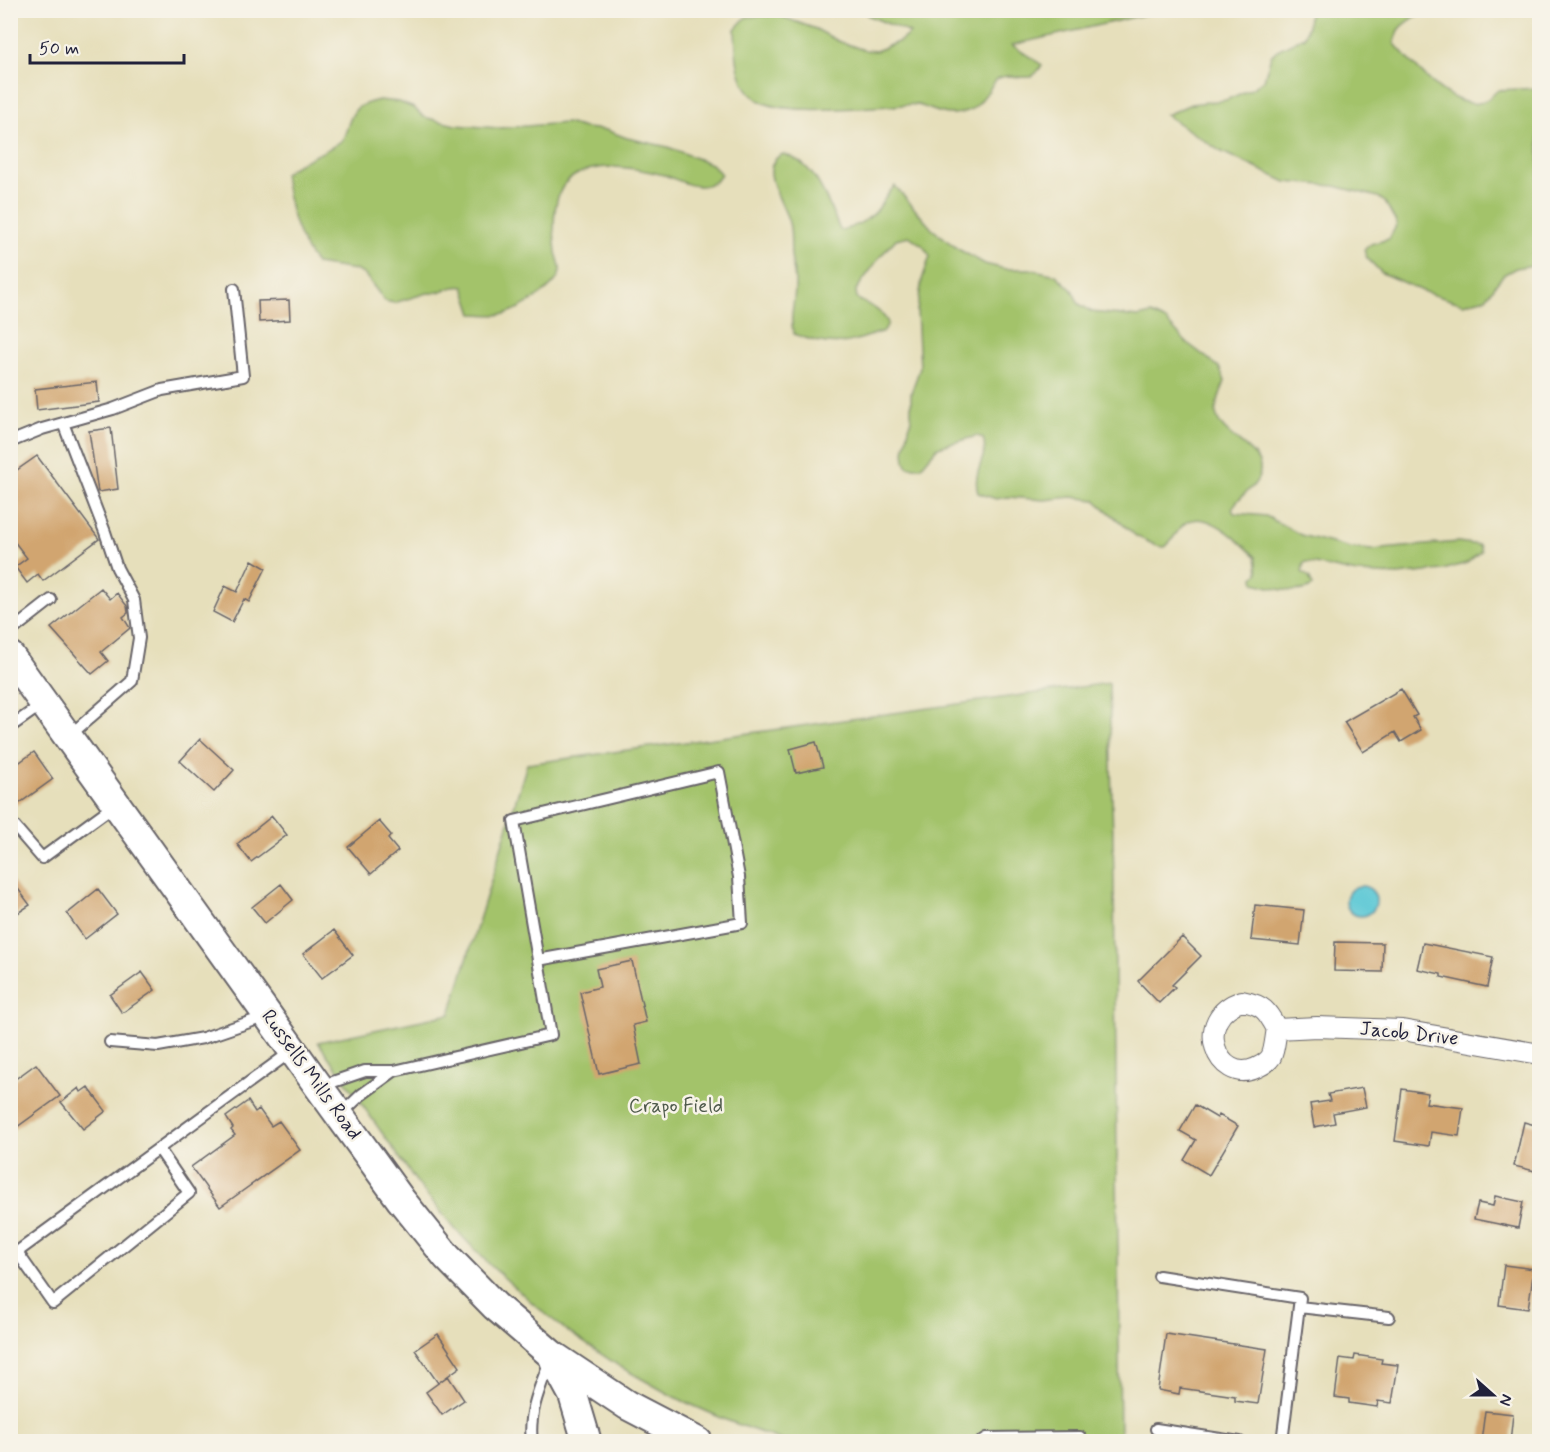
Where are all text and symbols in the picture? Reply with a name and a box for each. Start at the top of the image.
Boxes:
scale bar [30,27,184,65]
text: 50 m [39,37,79,61]
street label: Russells Mills Road [254,1004,368,1146]
street label: Jacob Drive [1358,1015,1460,1053]
park label: Crapo Field [629,1093,723,1120]
north arrow [1463,1365,1523,1425]
text: N [1494,1391,1517,1409]

